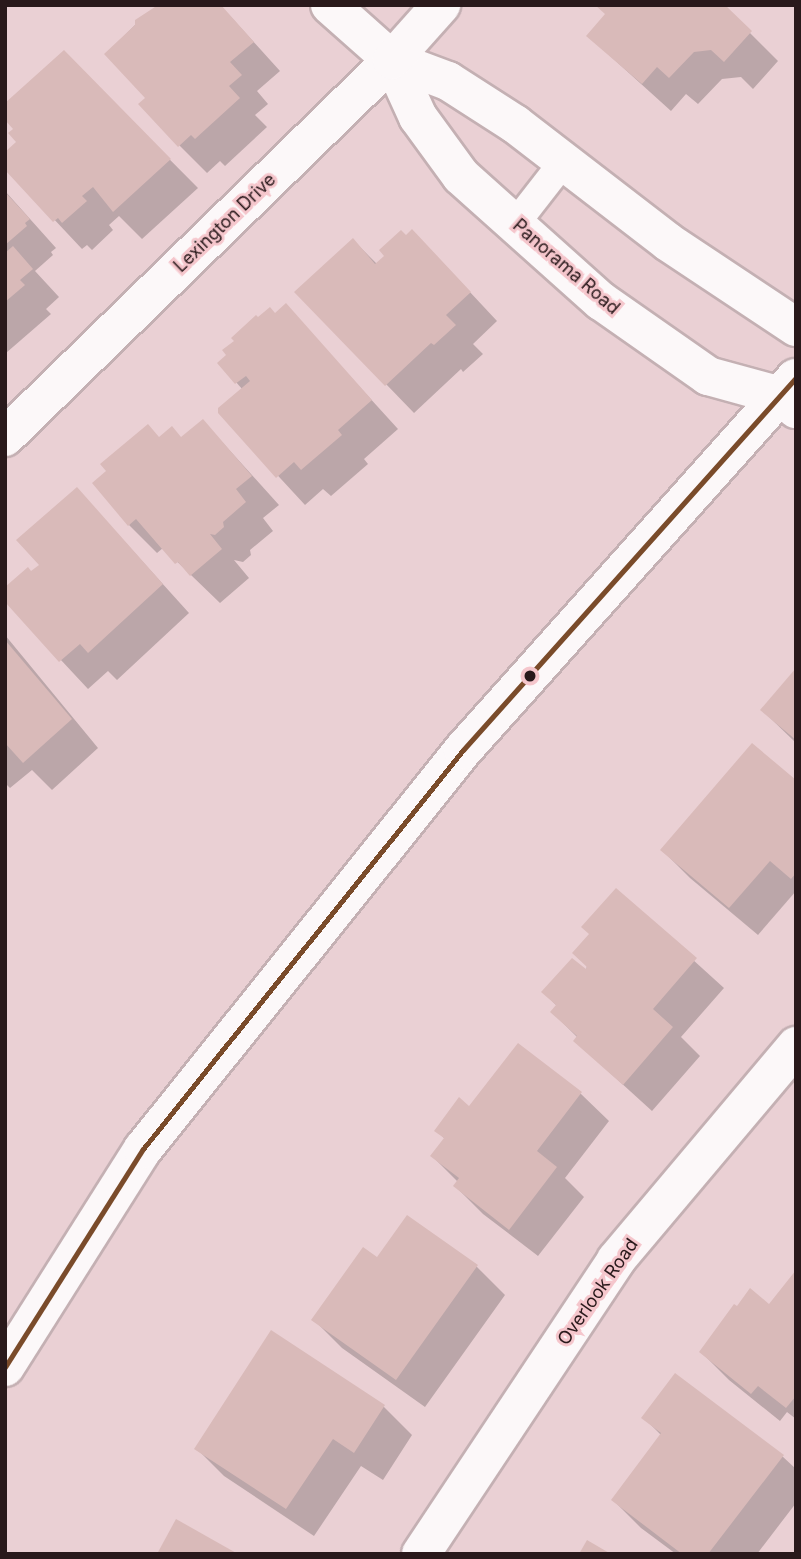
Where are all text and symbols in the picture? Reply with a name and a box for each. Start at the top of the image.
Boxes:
street label: Lexington Drive [170,169,280,277]
street label: Panorama Road [508,215,624,319]
unlabelled marker [523,669,537,683]
street label: Overlook Road [553,1234,643,1350]

